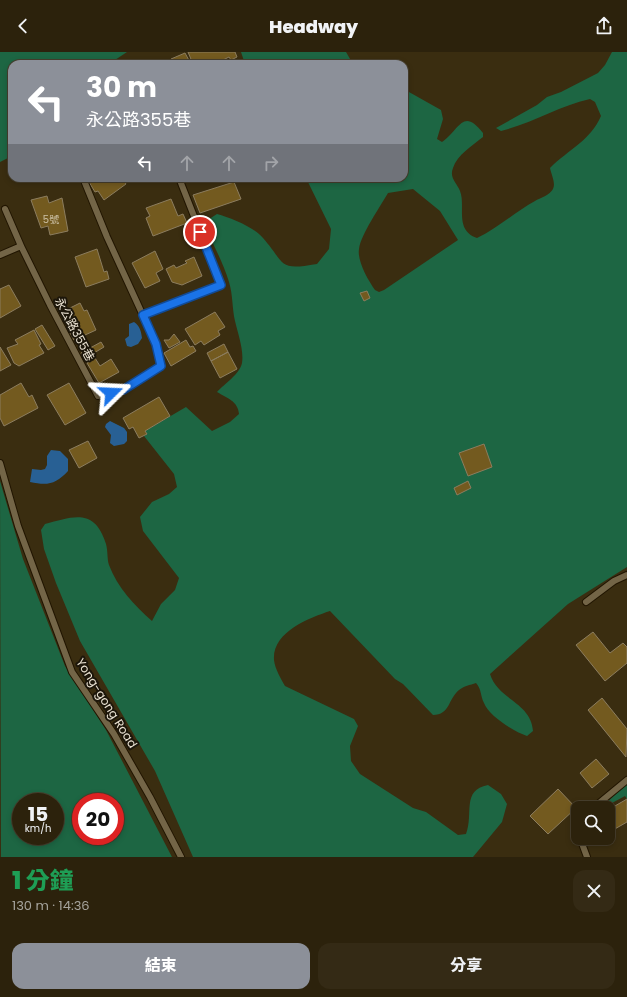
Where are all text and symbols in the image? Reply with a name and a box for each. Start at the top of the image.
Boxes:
text: Headway [269,14,358,39]
icon: back [12,15,34,37]
icon: share [593,15,615,37]
text: 30 m [86,68,157,107]
icon: left [20,76,72,128]
text: 永公路355巷 [86,107,191,132]
icon: left [134,152,156,174]
icon: ahead [176,152,198,174]
icon: ahead [218,152,240,174]
icon: right [260,152,282,174]
house number: 5號 [43,212,59,227]
pin [183,215,217,249]
icon: arrive [189,221,211,243]
street label: 永公路355巷 [51,294,99,364]
position arrow [90,372,132,414]
street label: Yong-gong Road [72,655,142,751]
speed limit sign: 20 [72,793,124,845]
text: 15 [28,800,48,828]
map controls [571,801,615,845]
button: search [571,801,615,845]
text: km/h [25,821,51,836]
text: 1 分鐘 [12,864,74,897]
button: close [573,870,615,912]
text: 130 m · 14:36 [12,896,90,915]
button: 結束 [12,943,310,989]
button: 分享 [318,943,615,989]

